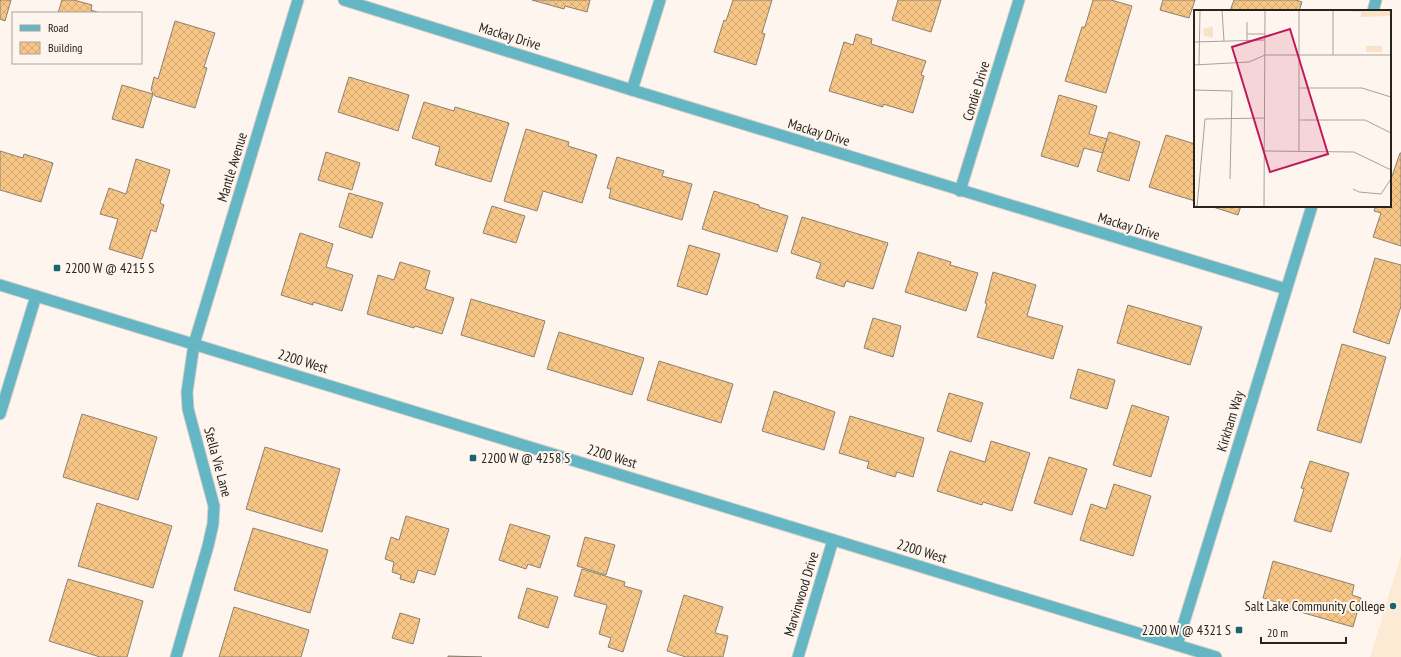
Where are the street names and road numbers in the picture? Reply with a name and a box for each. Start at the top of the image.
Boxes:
street label: Mackay Drive [477,18,543,54]
street label: Condie Drive [958,59,994,123]
street label: Mackay Drive [786,114,852,150]
street label: Mantle Avenue [213,130,251,204]
street label: Mackay Drive [1096,208,1162,244]
street label: 2200 West [276,345,330,377]
street label: Kirkham Way [1212,388,1248,454]
street label: Stella Vie Lane [200,425,236,499]
street label: 2200 West [585,440,639,472]
street label: 2200 West [895,535,949,567]
street label: Marvinwood Drive [780,549,822,639]

